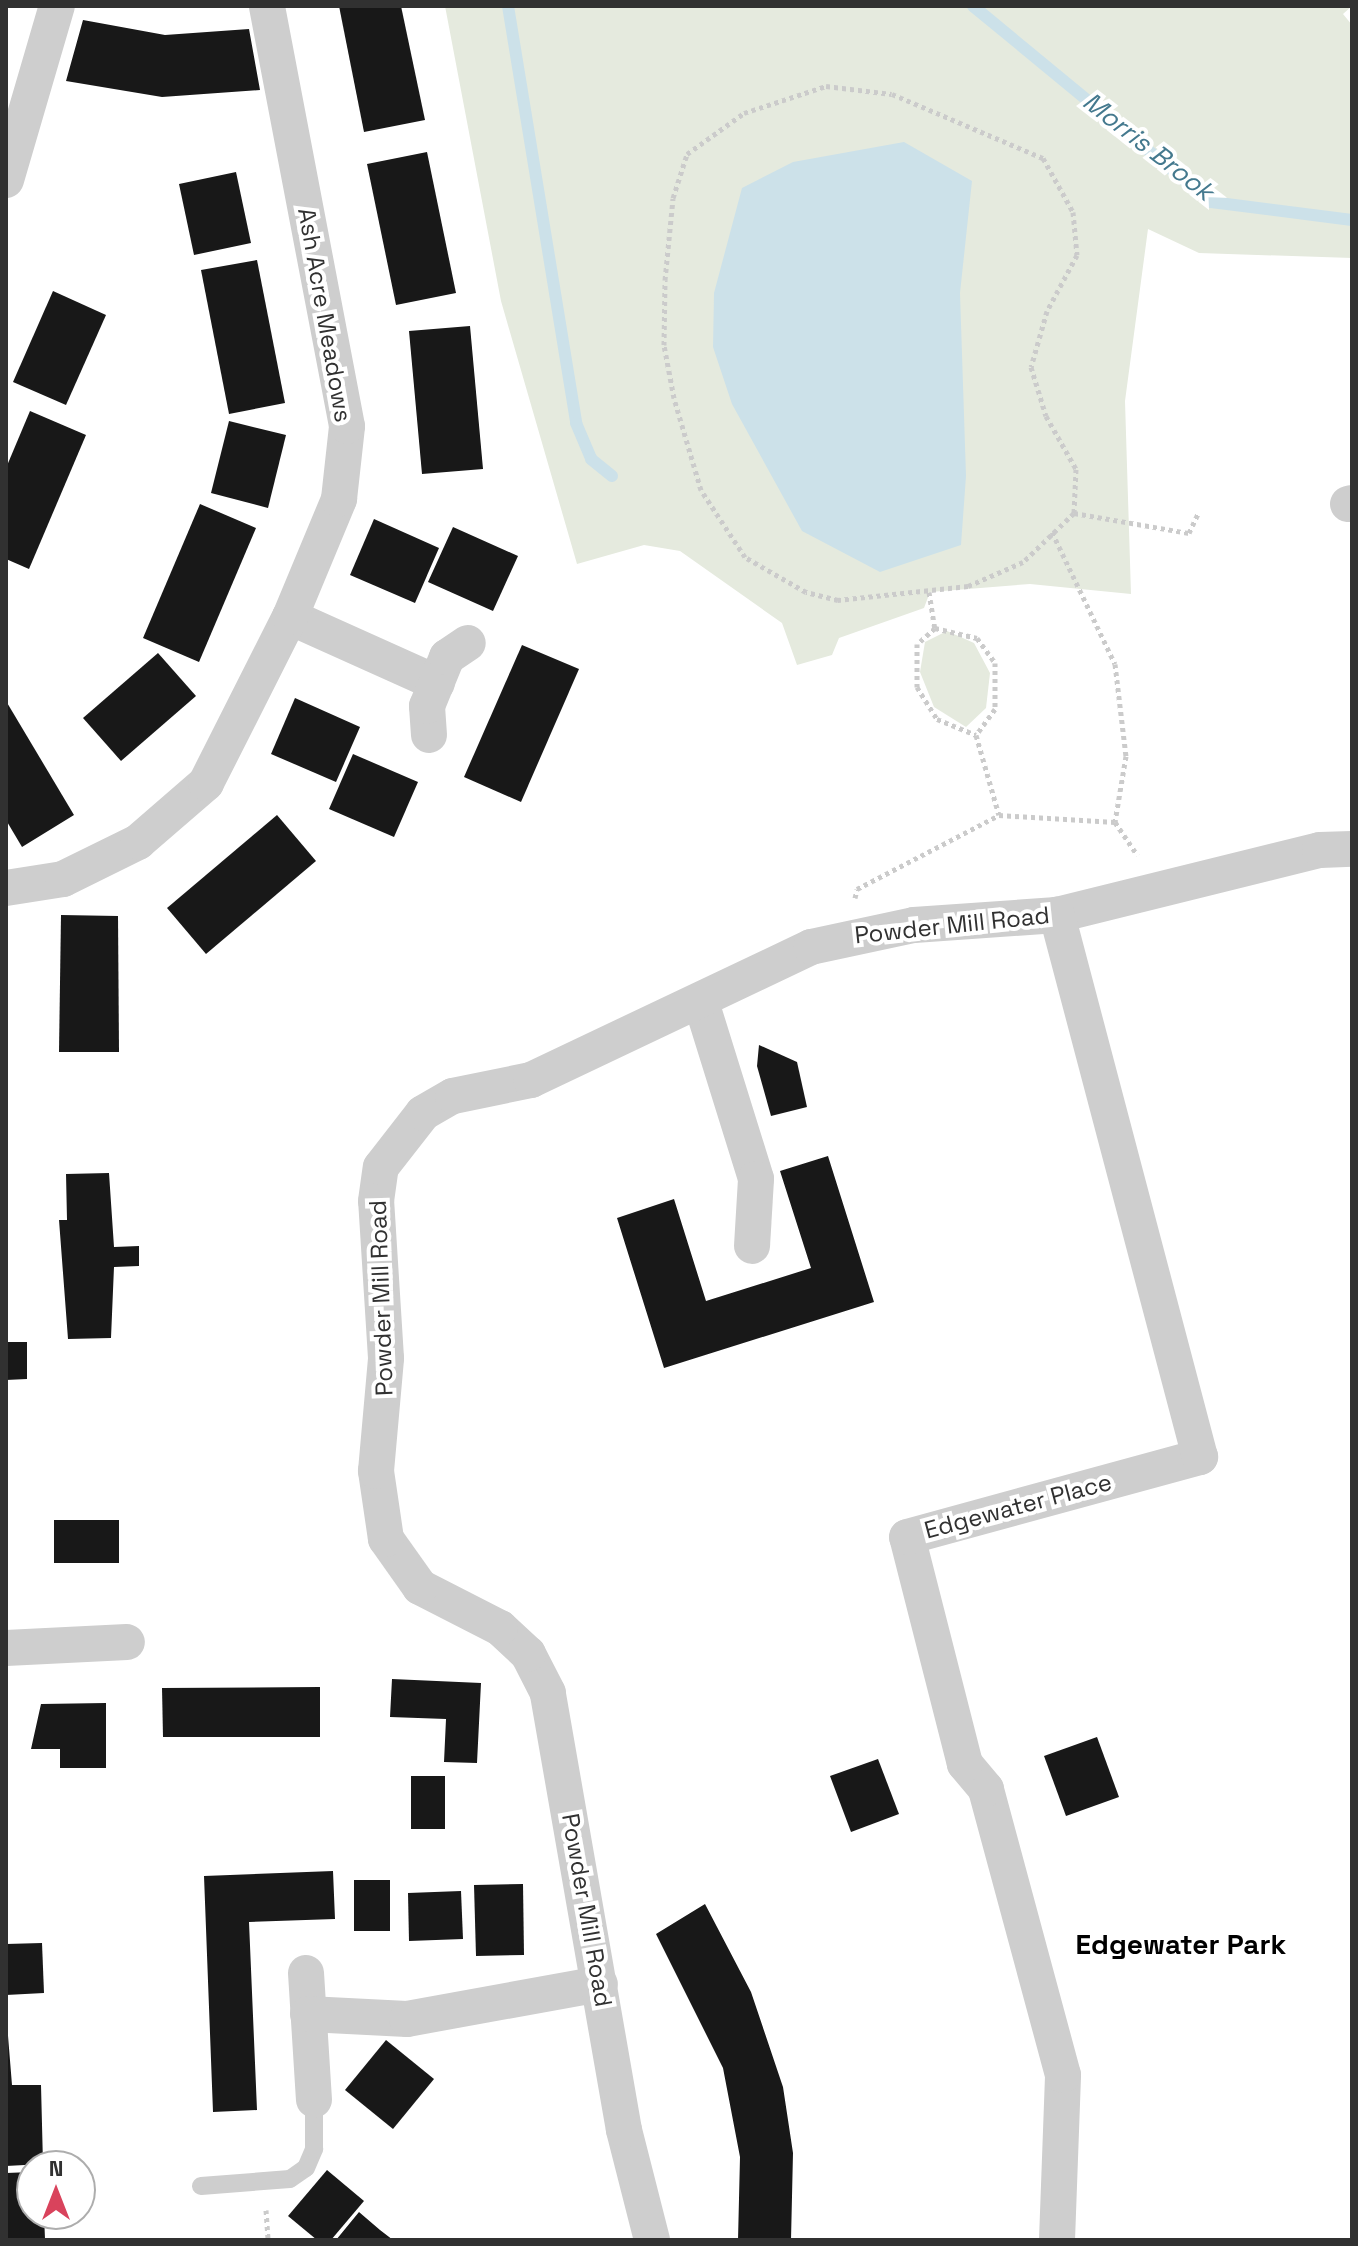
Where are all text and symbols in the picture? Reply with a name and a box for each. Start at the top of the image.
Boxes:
water label: Morris Brook [1076,86,1220,208]
street label: Ash Acre Meadows [292,205,358,425]
street label: Powder Mill Road [853,900,1051,950]
street label: Powder Mill Road [363,1200,399,1396]
street label: Edgewater Place [921,1467,1115,1545]
street label: Powder Mill Road [556,1811,618,2009]
district label: Edgewater Park [1076,1927,1286,1961]
north arrow [16,2150,96,2230]
text: N [49,2154,63,2182]

